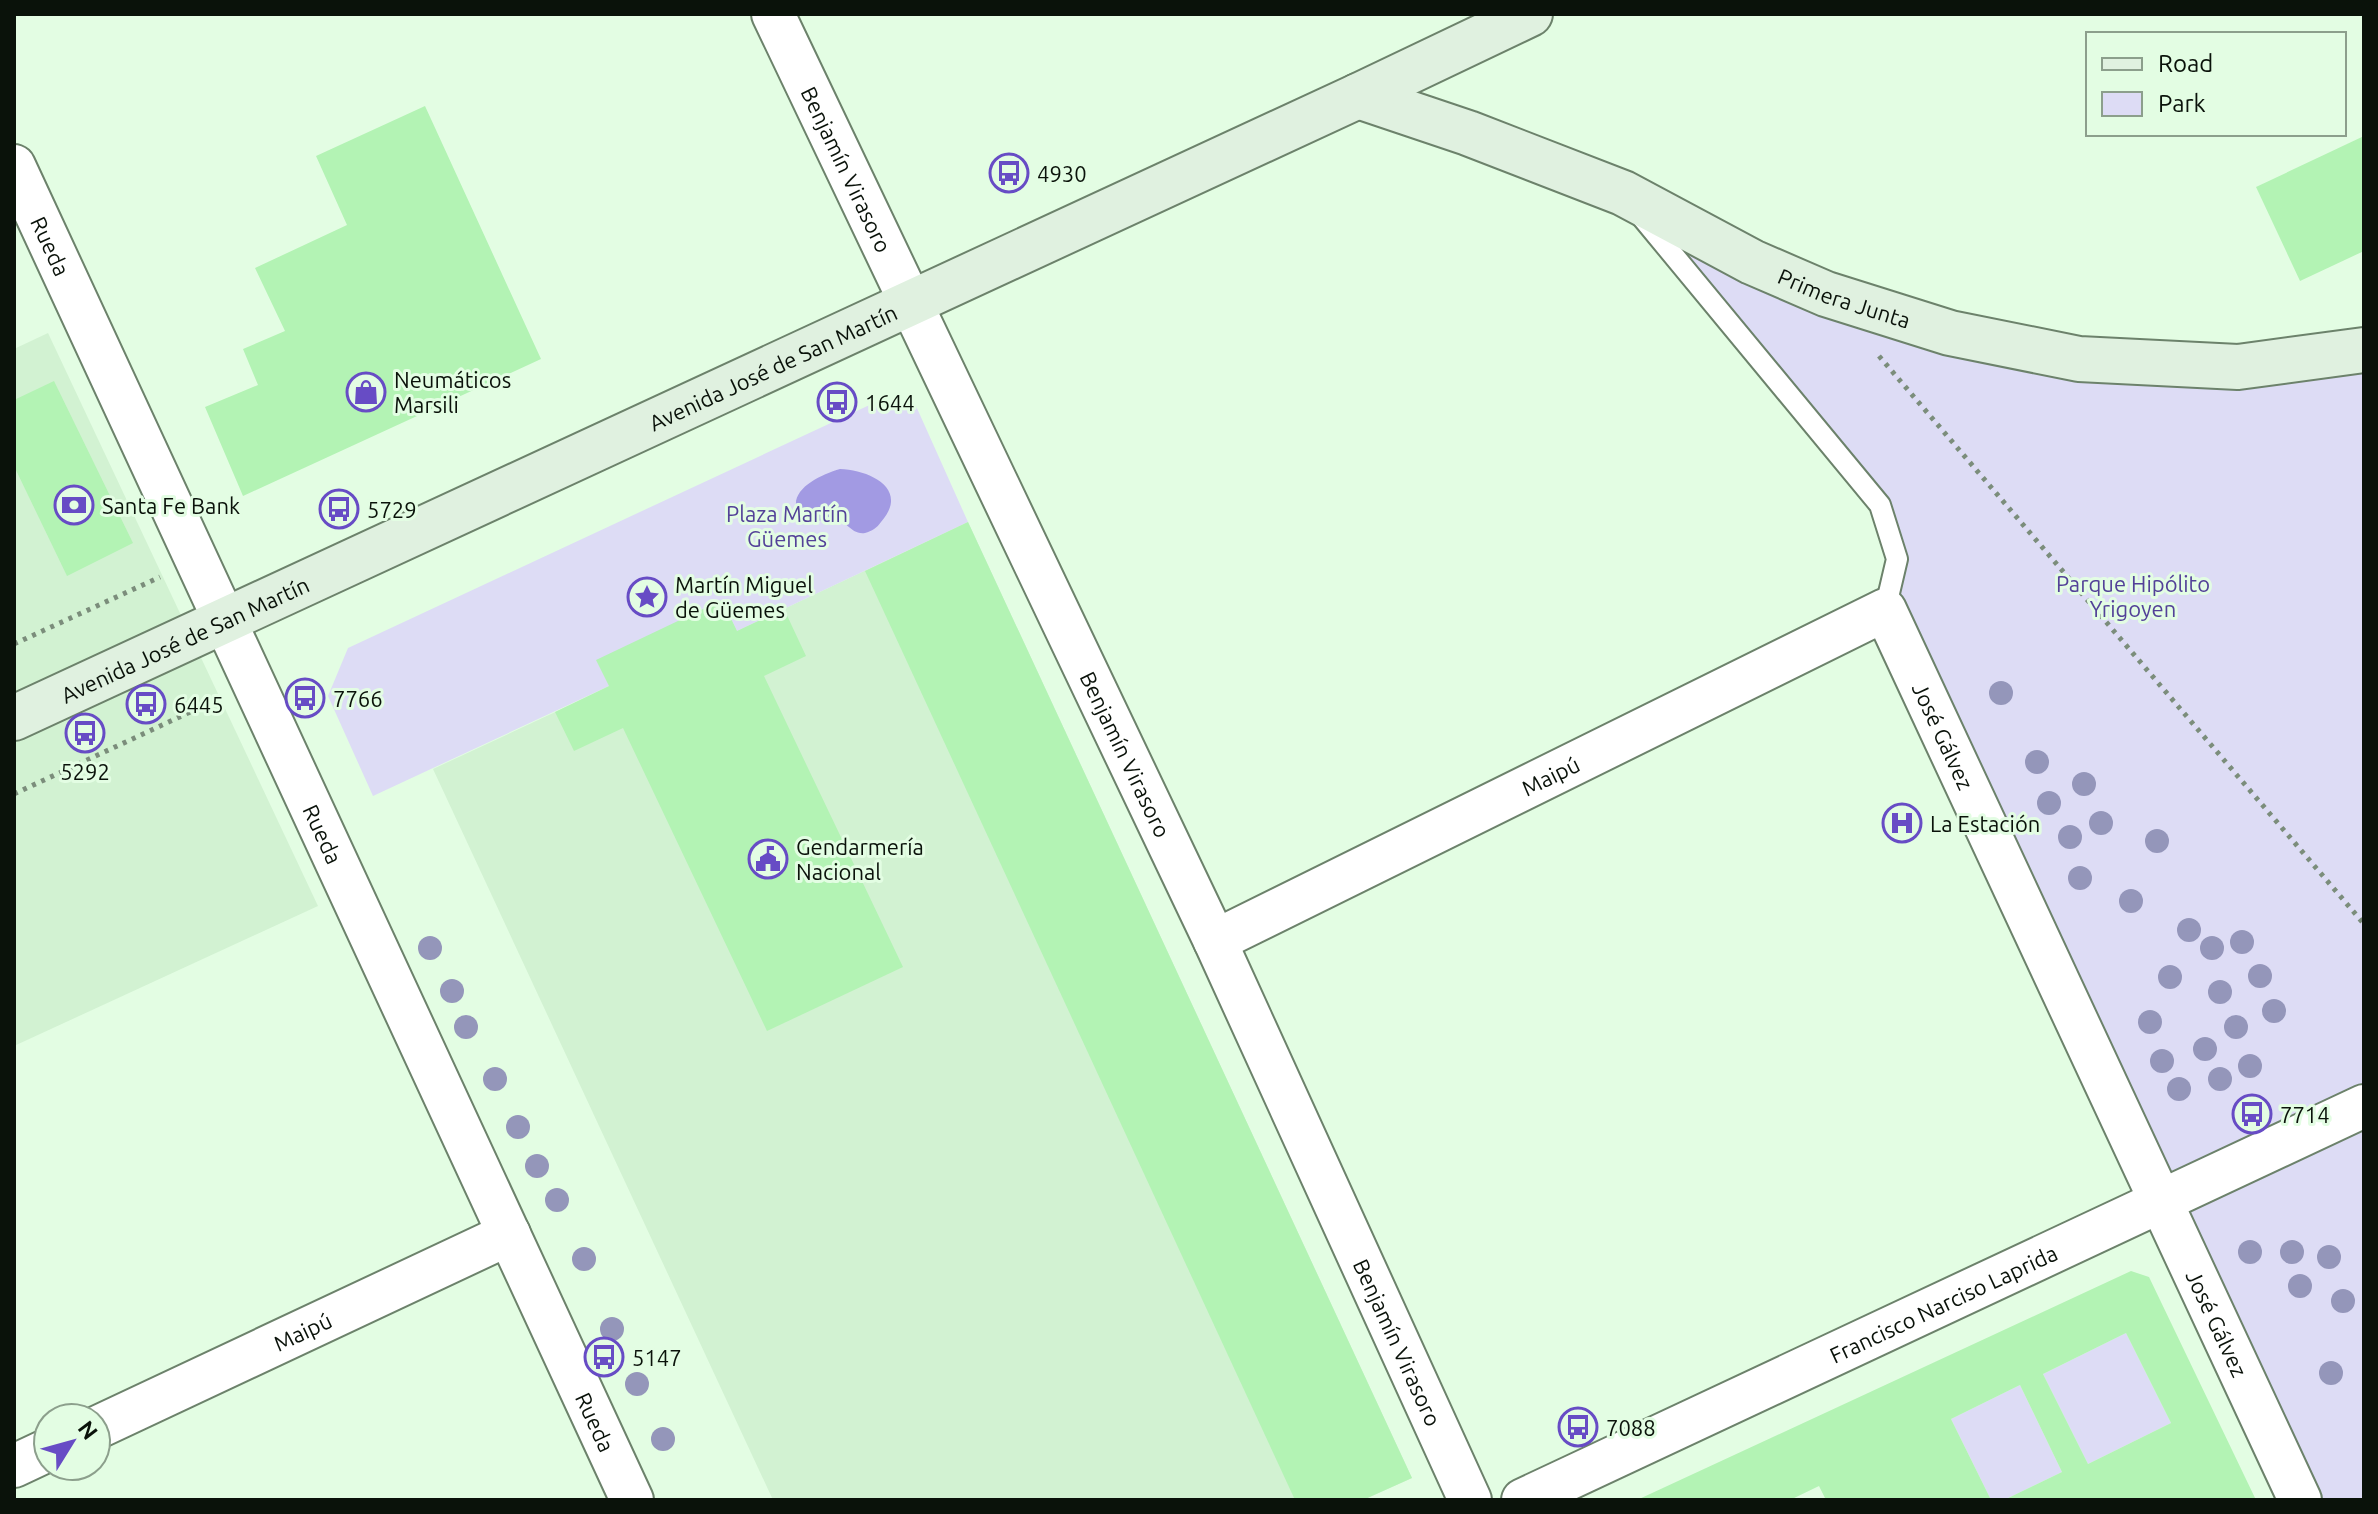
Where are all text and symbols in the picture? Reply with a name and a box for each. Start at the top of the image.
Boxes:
legend [2086,32,2346,136]
text: Road [2158,50,2213,77]
street label: Benjamín Virasoro [797,82,897,256]
text: Park [2158,90,2206,117]
bus stop icon: 4930 [988,152,1030,194]
place label: 4930 [1037,161,1087,186]
street label: Rueda [26,212,75,280]
street label: Primera Junta [1775,262,1914,332]
street label: Avenida José de San Martín [645,299,901,435]
place label: Neumáticos Marsili [394,367,511,417]
shop icon: Neumáticos Marsili [345,371,387,413]
bus stop icon: 1644 [816,381,858,423]
place label: 1644 [865,390,915,415]
bank icon: Santa Fe Bank [53,484,95,526]
bus stop icon: 5729 [318,488,360,530]
place label: Santa Fe Bank [102,493,240,518]
place label: 5729 [367,497,417,522]
park label: Plaza Martín Güemes [726,501,848,551]
street label: Avenida José de San Martín [57,571,313,707]
park label: Parque Hipólito Yrigoyen [2056,571,2210,621]
place label: Martín Miguel de Güemes [675,572,813,622]
place icon: Martín Miguel de Güemes [626,576,668,618]
street label: Benjamín Virasoro [1076,667,1176,841]
bus stop icon: 7766 [284,677,326,719]
street label: José Gálvez [1908,678,1979,793]
bus stop icon: 6445 [125,683,167,725]
place label: 7766 [333,686,383,711]
place label: 6445 [174,692,224,717]
bus stop icon: 5292 [64,712,106,754]
street label: Maipú [1517,751,1583,800]
place label: 5292 [60,759,110,784]
street label: Rueda [299,800,348,867]
hospital icon: La Estación [1881,802,1923,844]
place label: La Estación [1930,811,2040,836]
place label: Gendarmería Nacional [796,834,924,884]
public building icon: Gendarmería Nacional [747,838,789,880]
bus stop icon: 7714 [2231,1093,2273,1135]
place label: 7714 [2280,1102,2330,1127]
street label: Francisco Narciso Laprida [1825,1239,2061,1367]
street label: Benjamín Virasoro [1349,1255,1447,1430]
street label: José Gálvez [2182,1266,2253,1380]
street label: Maipú [269,1307,335,1355]
bus stop icon: 5147 [583,1336,625,1378]
place label: 5147 [632,1345,682,1370]
street label: Rueda [571,1388,620,1455]
north arrow [32,1402,112,1482]
bus stop icon: 7088 [1557,1406,1599,1448]
place label: 7088 [1606,1415,1656,1440]
text: N [73,1416,103,1444]

